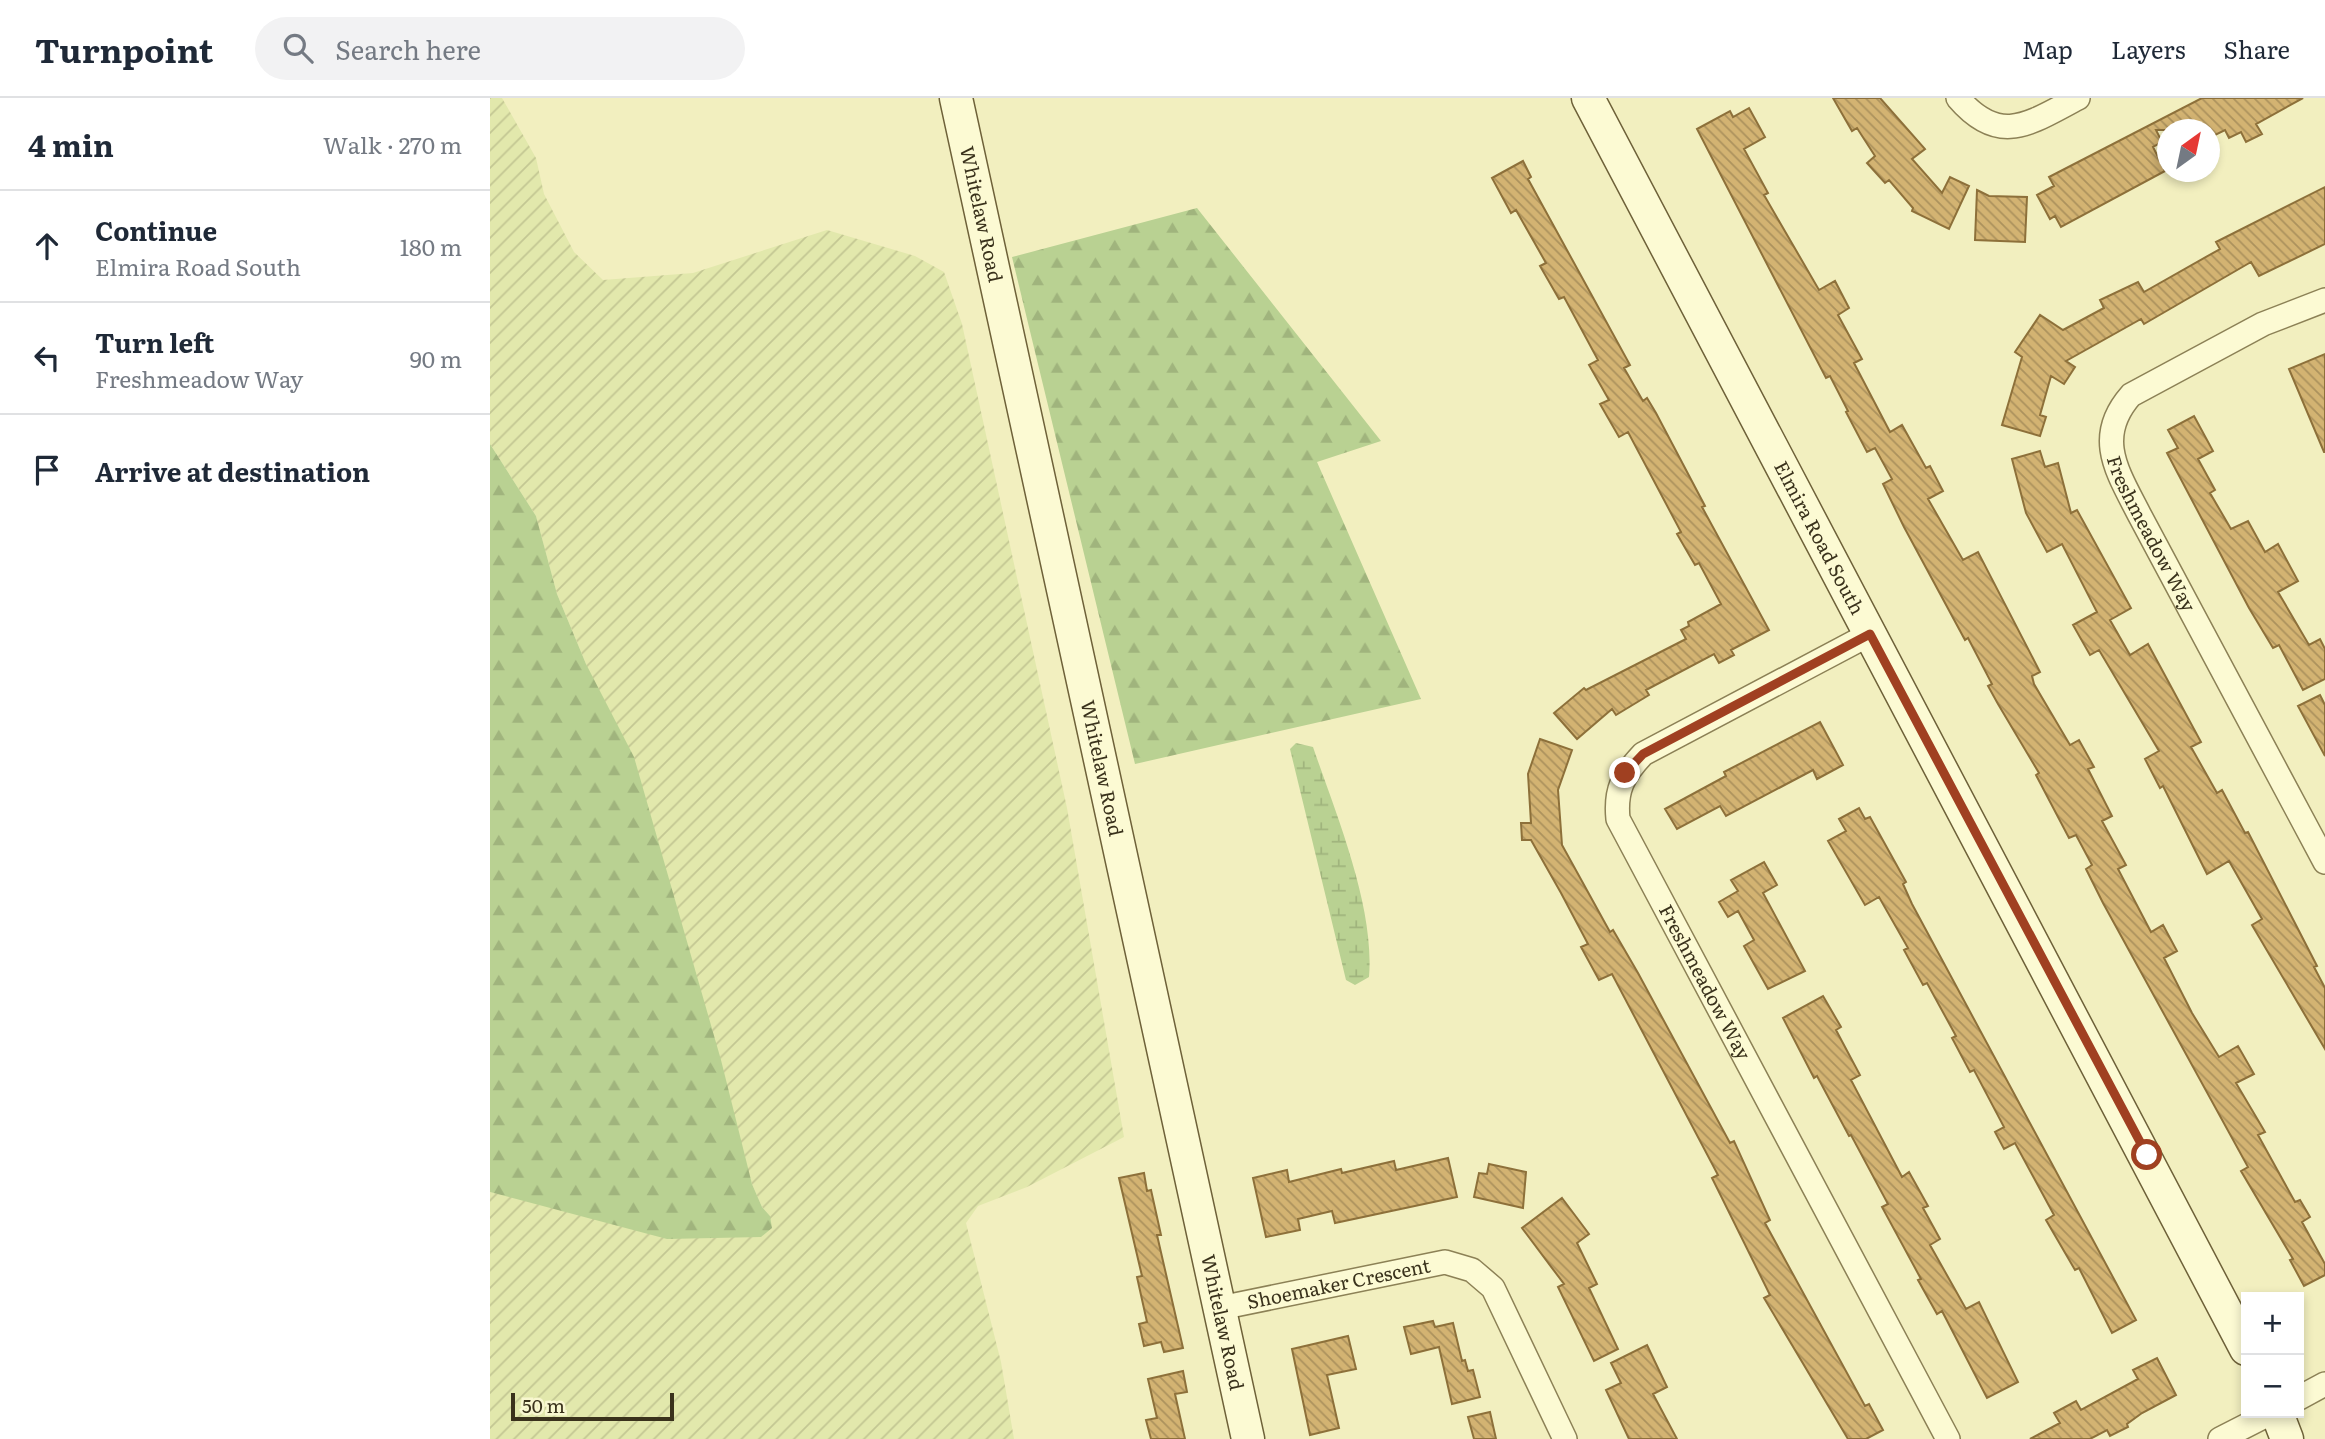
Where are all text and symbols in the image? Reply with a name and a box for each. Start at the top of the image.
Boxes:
search box [255,17,745,80]
text: Turnpoint [35,24,213,73]
icon: search [279,29,317,67]
text: Search here [335,29,481,68]
text: Map [2022,31,2073,66]
text: Layers [2111,31,2185,66]
text: Share [2223,31,2290,66]
north arrow [2157,119,2220,182]
text: 4 min [28,122,114,166]
text: Walk · 270 m [323,127,462,161]
street label: Whitelaw Road [954,143,1011,285]
text: Continue [95,210,217,249]
icon: ahead [28,227,66,265]
text: 180 m [400,229,462,263]
text: Elmira Road South [95,249,301,283]
text: Turn left [95,322,214,361]
icon: left [28,339,66,377]
text: 90 m [410,341,462,375]
text: Freshmeadow Way [95,361,303,395]
icon: arrive [28,451,66,489]
text: Arrive at destination [95,451,370,490]
street label: Freshmeadow Way [2101,452,2204,616]
street label: Elmira Road South [1768,456,1872,619]
street label: Whitelaw Road [1075,697,1131,839]
route end [1609,757,1640,788]
street label: Freshmeadow Way [1653,899,1758,1064]
route start [2131,1139,2162,1170]
street label: Shoemaker Crescent [1244,1250,1433,1315]
street label: Whitelaw Road [1195,1251,1252,1393]
map controls [2241,1292,2304,1418]
button: + [2241,1292,2304,1355]
button: − [2241,1355,2304,1418]
scale bar [511,1390,674,1422]
text: 50 m [522,1391,565,1419]

